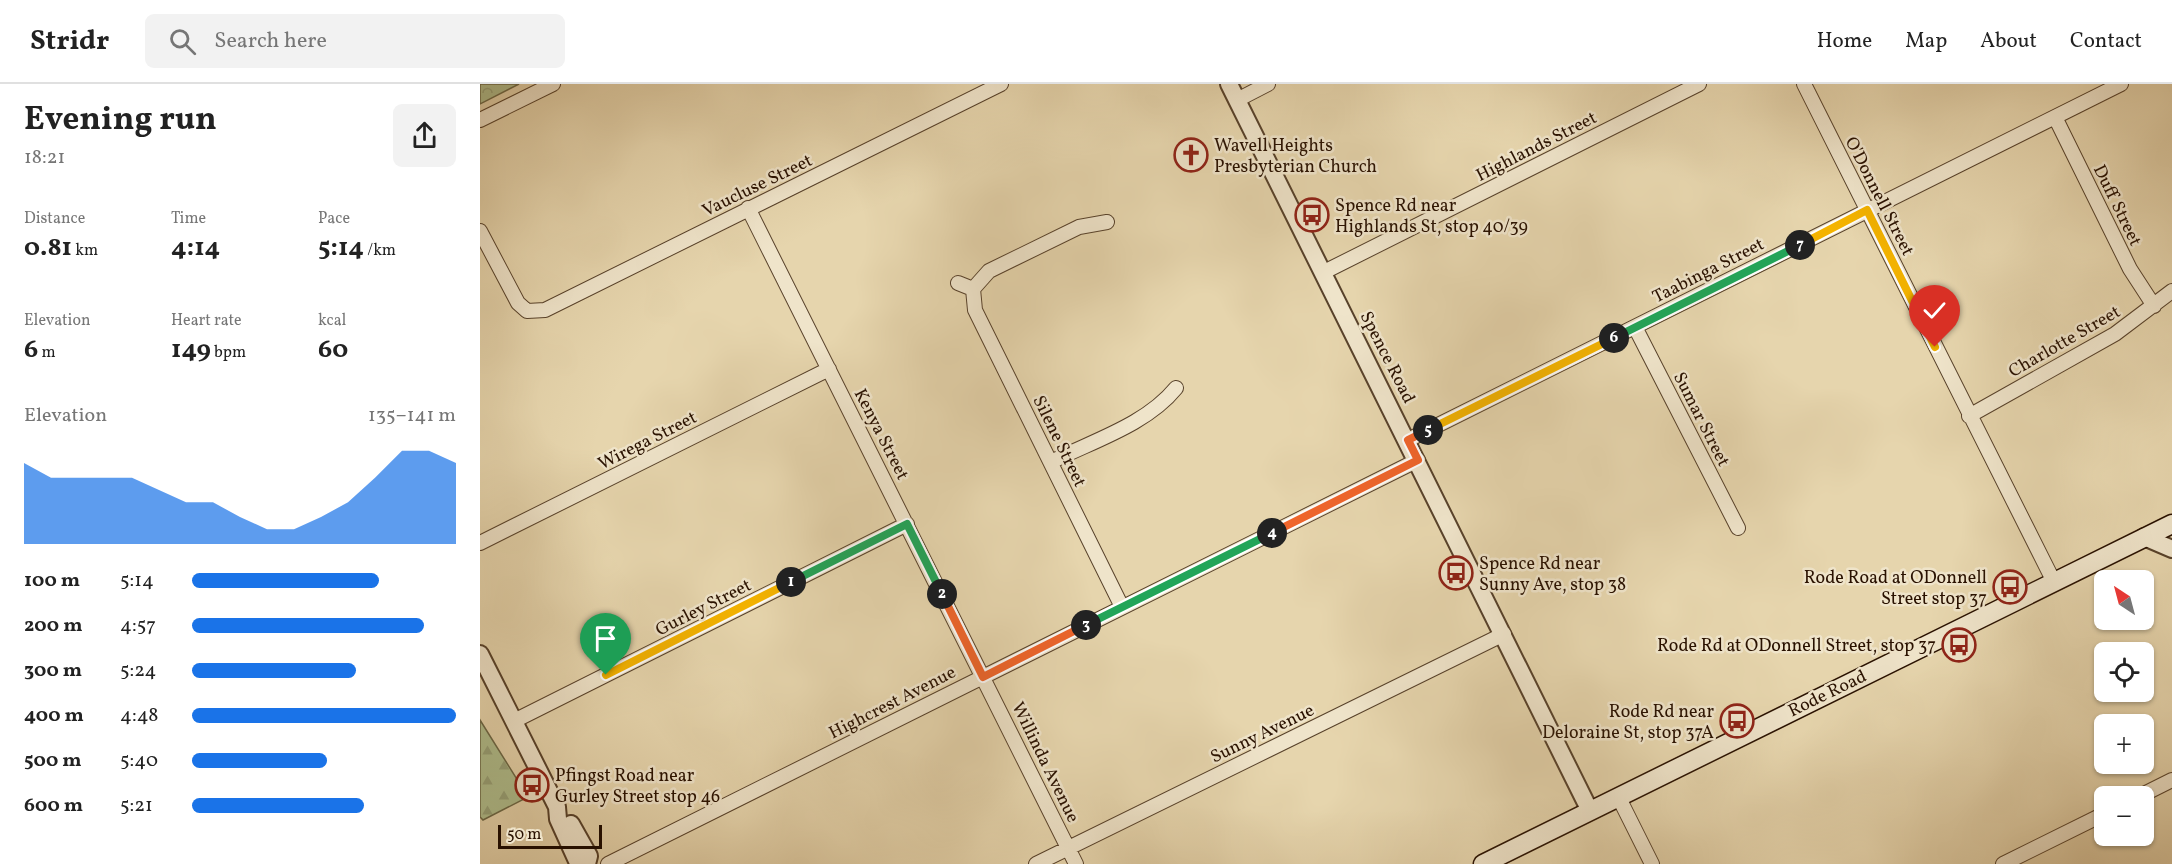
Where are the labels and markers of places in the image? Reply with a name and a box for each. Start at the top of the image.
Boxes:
place label: Wavell Heights Presbyterian Church [1214,134,1377,180]
church icon: Wavell Heights Presbyterian Church [1173,137,1209,173]
place label: Spence Rd near Highlands St, stop 40/39 [1335,194,1528,240]
bus stop icon: Spence Rd near Highlands St, stop 40/39 [1294,197,1330,233]
pin: 7 [1785,230,1815,260]
pin [1909,285,1960,347]
pin: 6 [1599,323,1629,353]
pin: 5 [1413,415,1443,445]
pin: 4 [1257,518,1287,548]
place label: Spence Rd near Sunny Ave, stop 38 [1479,552,1626,598]
bus stop icon: Spence Rd near Sunny Ave, stop 38 [1438,555,1474,591]
place label: Rode Road at ODonnell Street stop 37 [1804,566,1987,612]
pin: 1 [776,567,806,597]
bus stop icon: Rode Road at ODonnell Street stop 37 [1992,569,2028,605]
pin: 2 [927,579,957,609]
pin: 3 [1071,610,1101,640]
pin [580,613,631,675]
bus stop icon: Rode Rd at ODonnell Street, stop 37 [1941,627,1977,663]
place label: Rode Rd at ODonnell Street, stop 37 [1657,634,1936,659]
place label: Rode Rd near Deloraine St, stop 37A [1542,700,1714,746]
bus stop icon: Rode Rd near Deloraine St, stop 37A [1719,703,1755,739]
place label: Pfingst Road near Gurley Street stop 46 [555,764,720,810]
bus stop icon: Pfingst Road near Gurley Street stop 46 [514,767,550,803]

